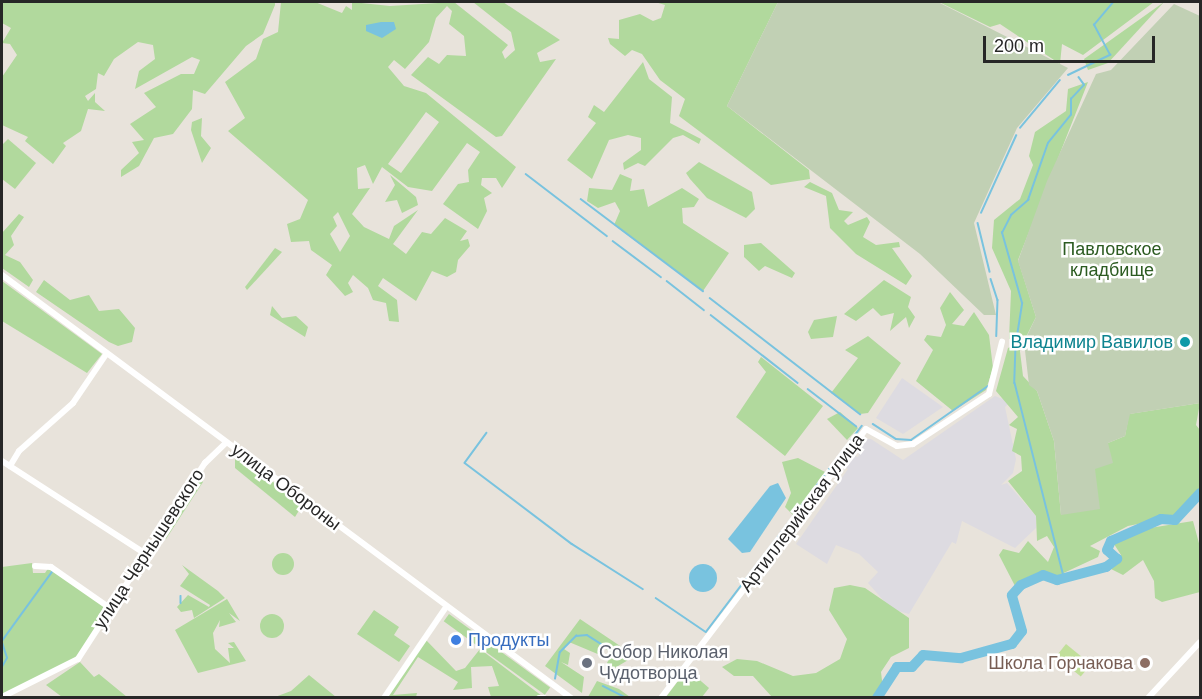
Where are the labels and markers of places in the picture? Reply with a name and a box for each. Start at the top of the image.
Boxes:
place label: Владимир Вавилов [1011,331,1173,353]
marker: Владимир Вавилов [1178,335,1192,349]
place label: Продукты [468,629,549,651]
marker: Продукты [449,633,463,647]
place label: Собор Николая Чудотворца [599,642,728,684]
place label: Школа Горчакова [988,652,1133,674]
marker: Собор Николая Чудотворца [580,656,594,670]
marker: Школа Горчакова [1138,656,1152,670]

